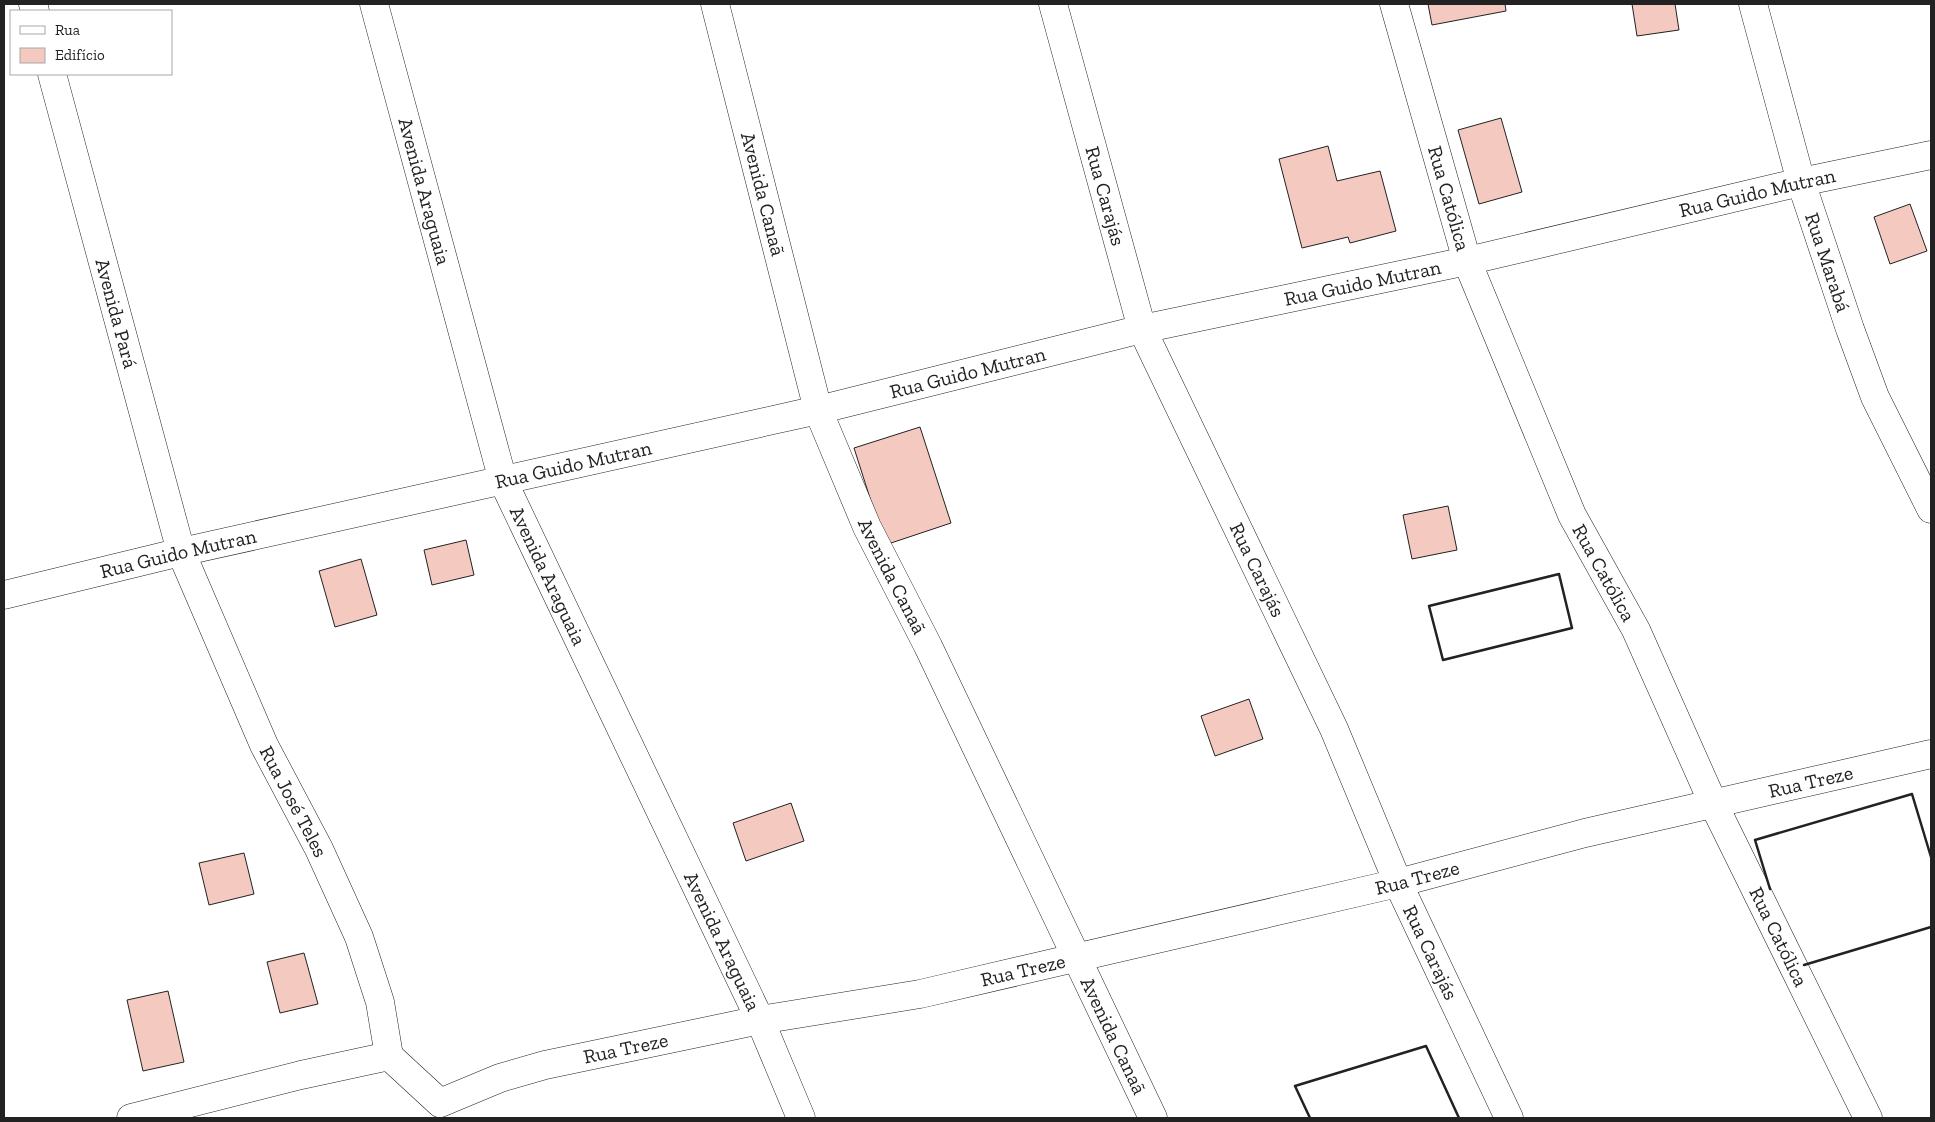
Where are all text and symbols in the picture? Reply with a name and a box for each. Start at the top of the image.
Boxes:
legend [10,10,172,75]
text: Rua [55,21,80,39]
text: Edifício [55,46,105,64]
street label: Avenida Araguaia [393,115,456,268]
street label: Avenida Canaã [736,129,791,259]
street label: Rua Católica [1423,143,1476,254]
street label: Rua Carajás [1081,144,1131,248]
street label: Rua Guido Mutran [1677,163,1838,222]
street label: Rua Marabá [1800,209,1856,315]
street label: Rua Guido Mutran [1282,255,1444,311]
street label: Avenida Pará [90,256,143,371]
street label: Rua Guido Mutran [887,341,1049,404]
street label: Rua Guido Mutran [493,435,654,494]
street label: Avenida Araguaia [505,502,592,649]
street label: Avenida Canaã [853,515,932,638]
street label: Rua Carajás [1225,519,1290,621]
street label: Rua Católica [1567,520,1641,626]
street label: Rua Guido Mutran [98,523,259,583]
street label: Rua José Teles [255,742,333,861]
street label: Rua Treze [1766,760,1855,803]
street label: Rua Treze [1373,855,1462,900]
street label: Avenida Araguaia [679,868,766,1015]
street label: Rua Católica [1744,883,1814,991]
street label: Rua Carajás [1398,901,1463,1003]
street label: Rua Treze [978,949,1068,992]
street label: Avenida Canaã [1076,973,1152,1098]
street label: Rua Treze [581,1028,670,1069]

